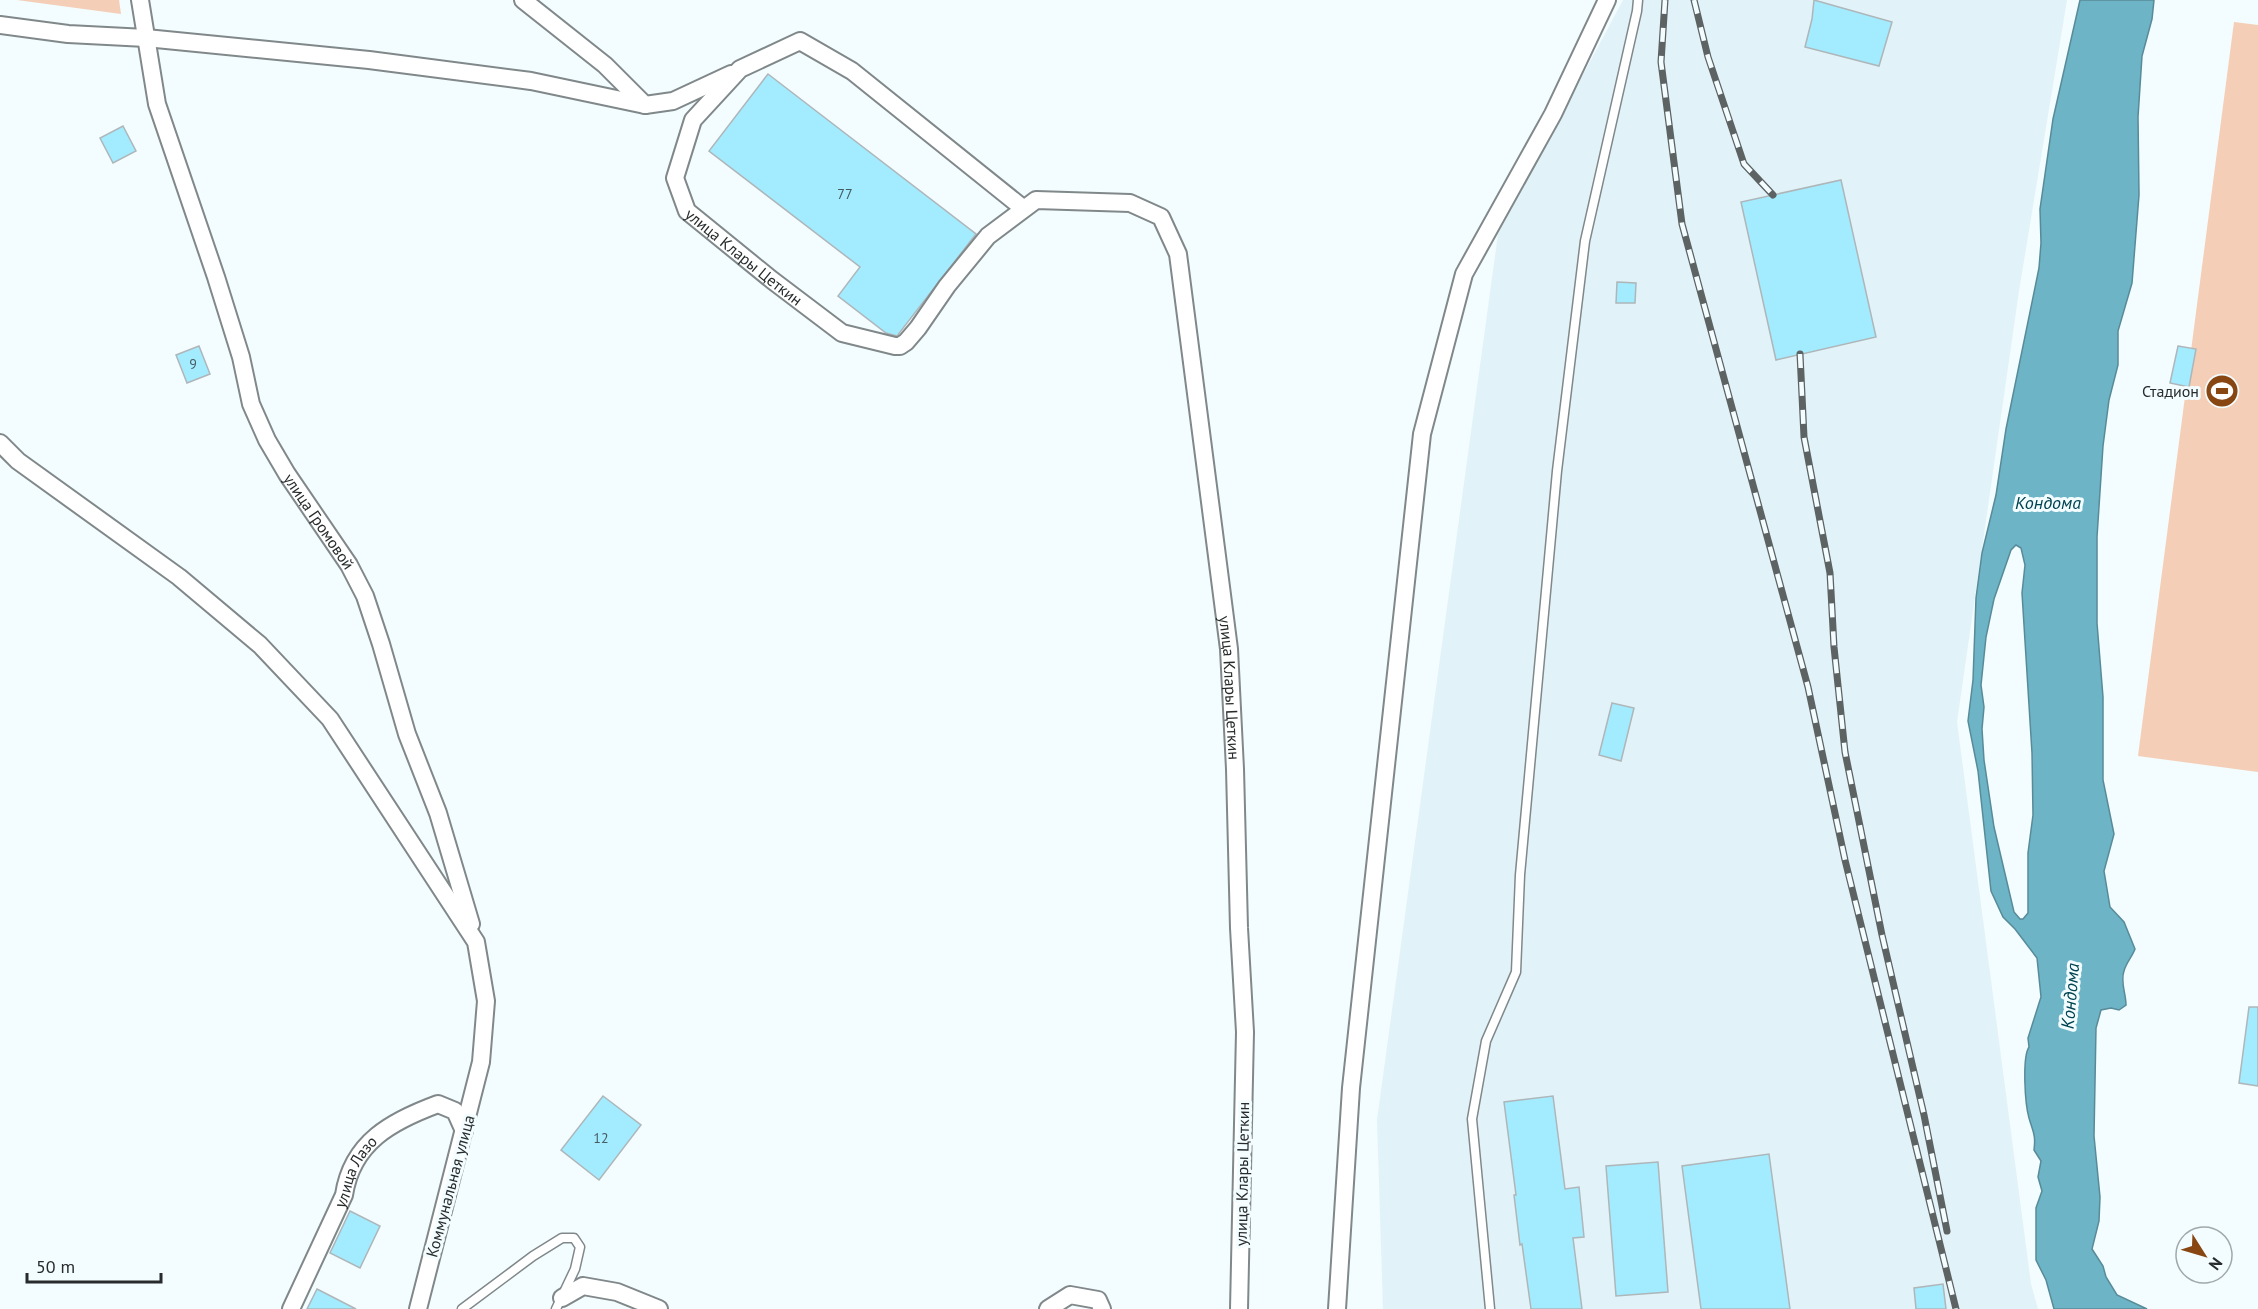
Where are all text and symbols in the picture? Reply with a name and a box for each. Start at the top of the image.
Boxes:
house number: 77 [837,185,853,203]
street label: улица Клары Цеткин [681,204,807,310]
house number: 9 [189,355,197,373]
sports icon: Стадион [2204,373,2240,409]
place label: Стадион [2142,381,2199,401]
street label: улица Громовой [279,469,359,573]
water label: Кондома [2015,491,2081,514]
street label: улица Клары Цеткин [1215,615,1245,760]
water label: Кондома [2056,962,2084,1030]
street label: улица Клары Цеткин [1231,1102,1253,1246]
street label: Коммунальная улица [421,1113,479,1259]
house number: 12 [593,1129,609,1147]
street label: улица Лазо [329,1131,381,1211]
north arrow [2174,1225,2234,1285]
scale bar [27,1246,160,1284]
text: N [2205,1254,2227,1274]
text: 50 m [36,1255,75,1278]

